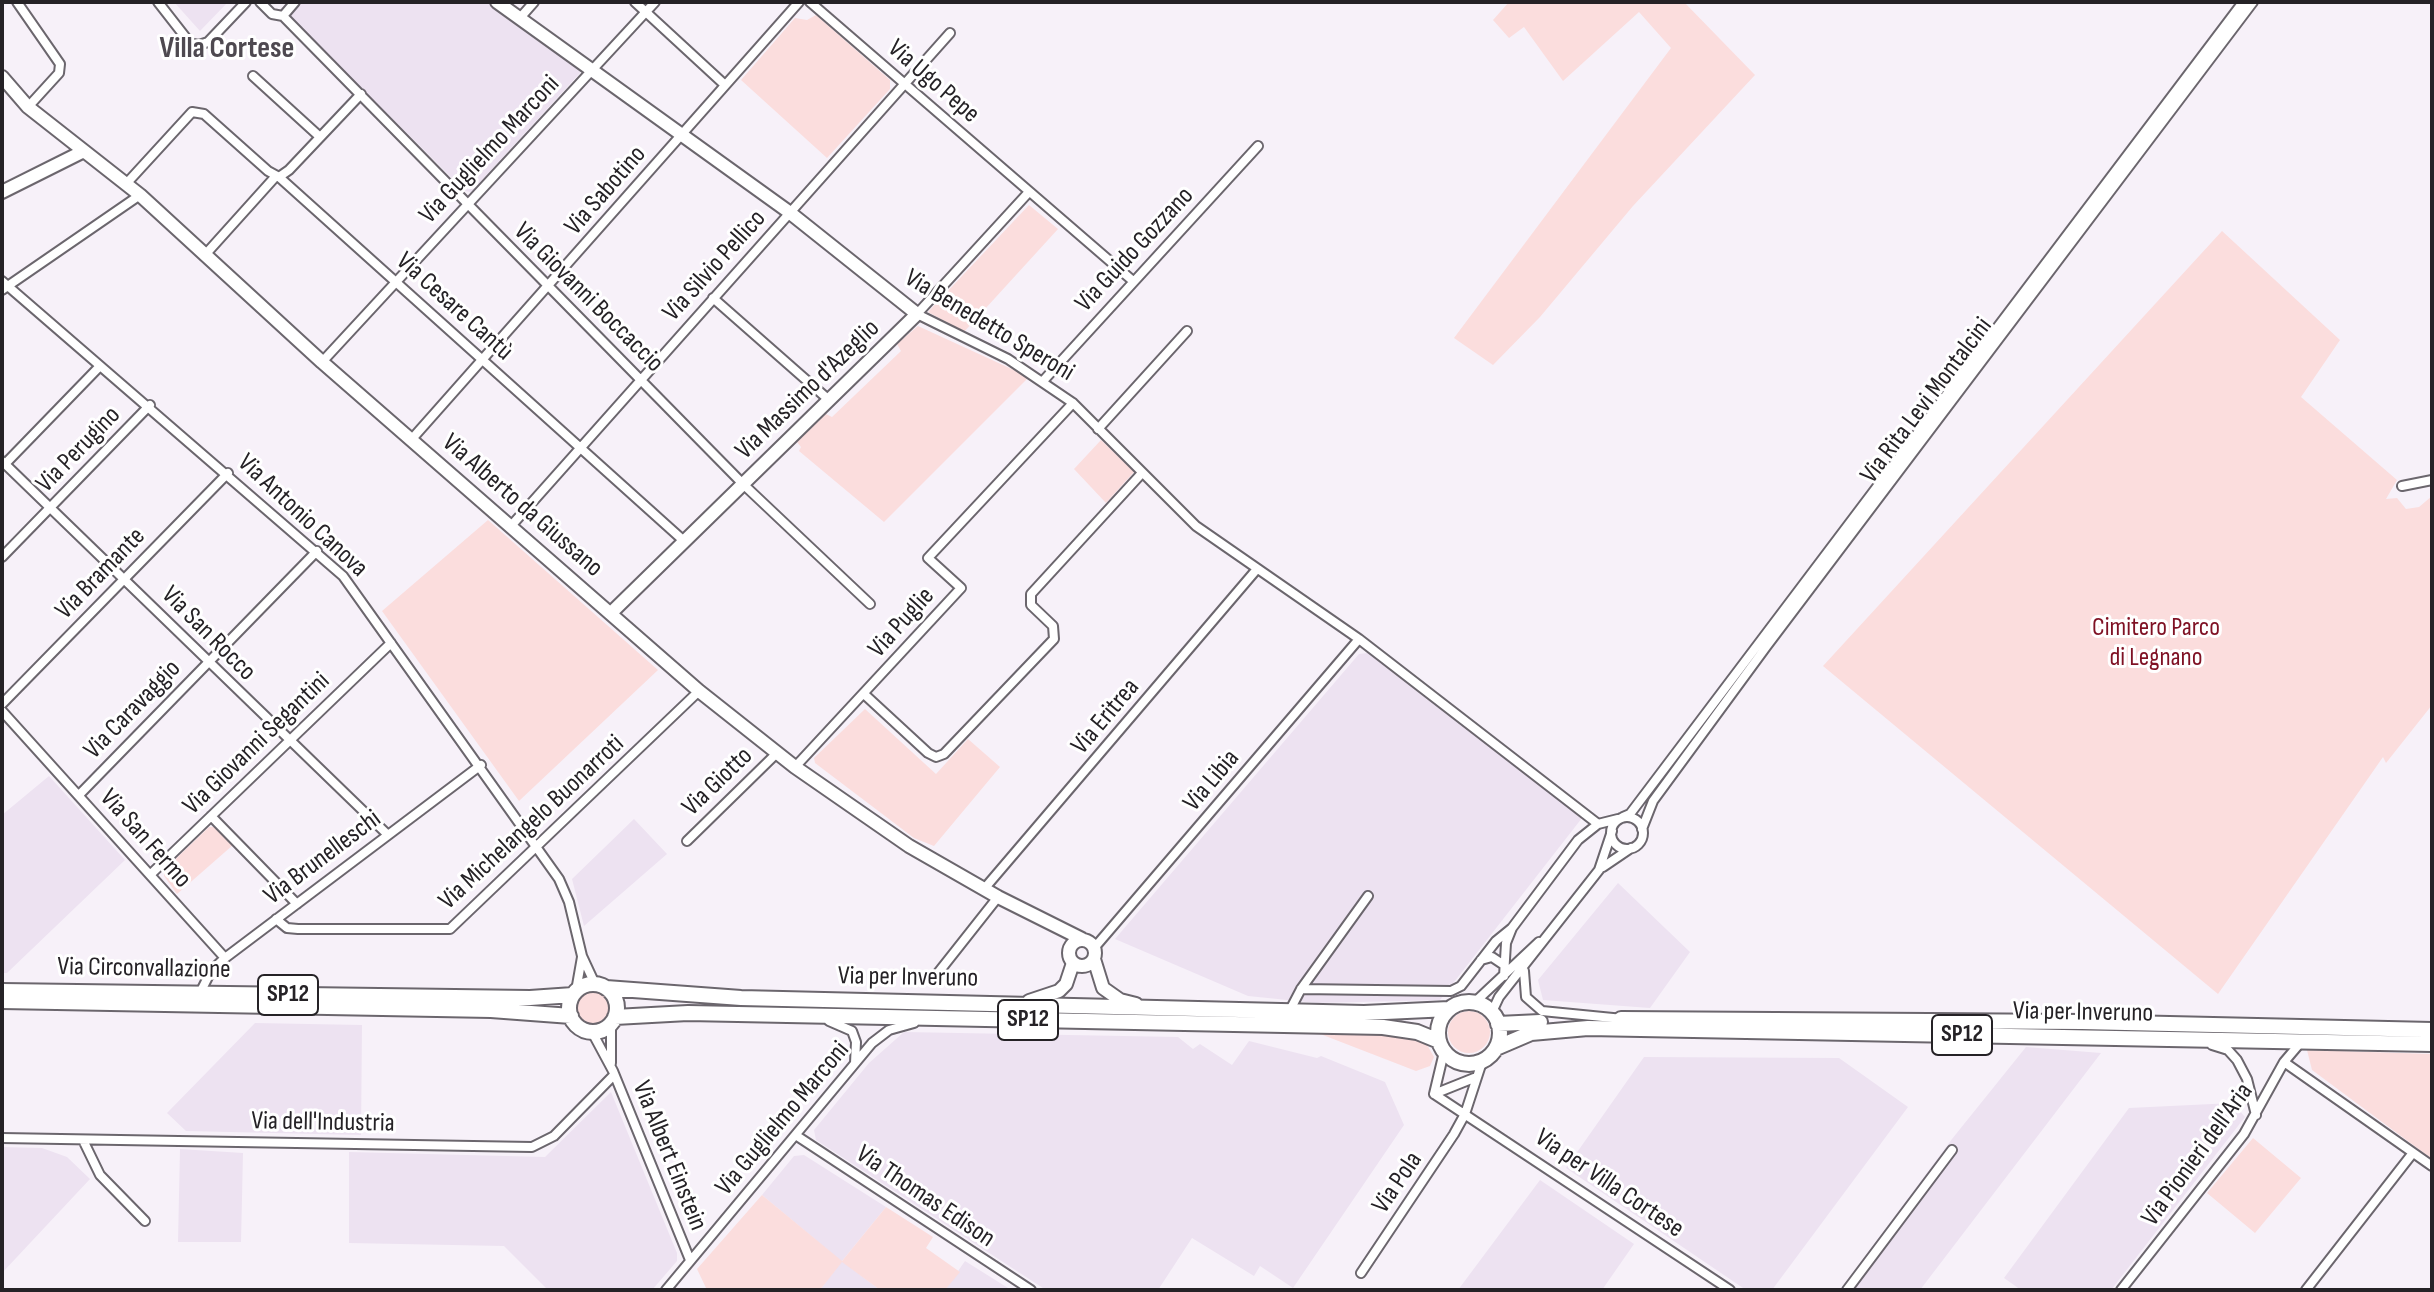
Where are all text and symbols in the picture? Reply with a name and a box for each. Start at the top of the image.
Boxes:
district label: Villa Cortese [160,31,294,67]
street label: Via Ugo Pepe [881,34,985,130]
street label: Via Guglielmo Marconi [413,69,567,231]
street label: Via Sabotino [559,140,653,242]
street label: Via Guido Gozzano [1069,181,1201,319]
street label: Via Silvio Pellico [657,204,773,328]
street label: Via Giovanni Boccaccio [507,217,669,379]
street label: Via Cesare Cantù [389,246,519,368]
street label: Via Benedetto Speroni [899,263,1079,389]
street label: Via Rita Levi Montalcini [1855,312,1999,490]
street label: Via Massimo d'Azeglio [730,313,886,467]
street label: Via Perugino [30,400,128,500]
street label: Via Alberto da Giussano [435,428,609,584]
street label: Via Antonio Canova [230,448,374,584]
street label: Via Bramante [50,522,152,626]
street label: Via San Rocco [154,580,262,688]
street label: Via Puglie [862,582,942,664]
park label: Cimitero Parco di Legnano [2092,612,2220,674]
street label: Via Caravaggio [78,654,188,766]
street label: Via Giovanni Segantini [177,666,337,822]
street label: Via Eritrea [1065,673,1147,761]
street label: Via Michelangelo Buonarroti [433,729,631,917]
street label: Via Giotto [676,741,760,823]
street label: Via Libia [1177,744,1247,818]
street label: Via San Fermo [93,783,197,895]
street label: Via Brunelleschi [259,804,387,912]
street label: Via Circonvallazione [57,952,231,986]
street label: Via per Inveruno [838,961,978,995]
road number: SP12 [258,975,318,1015]
street label: Via per Inveruno [2013,996,2153,1030]
road number: SP12 [998,1000,1058,1040]
road number: SP12 [1932,1015,1992,1055]
street label: Via Guglielmo Marconi [709,1036,857,1202]
street label: Via Albert Einstein [625,1077,713,1235]
street label: Via Pionieri dell'Aria [2136,1077,2260,1233]
street label: Via dell'Industria [251,1106,395,1140]
street label: Via per Villa Cortese [1529,1123,1689,1245]
street label: Via Thomas Edison [850,1139,1000,1255]
street label: Via Pola [1366,1146,1430,1220]

